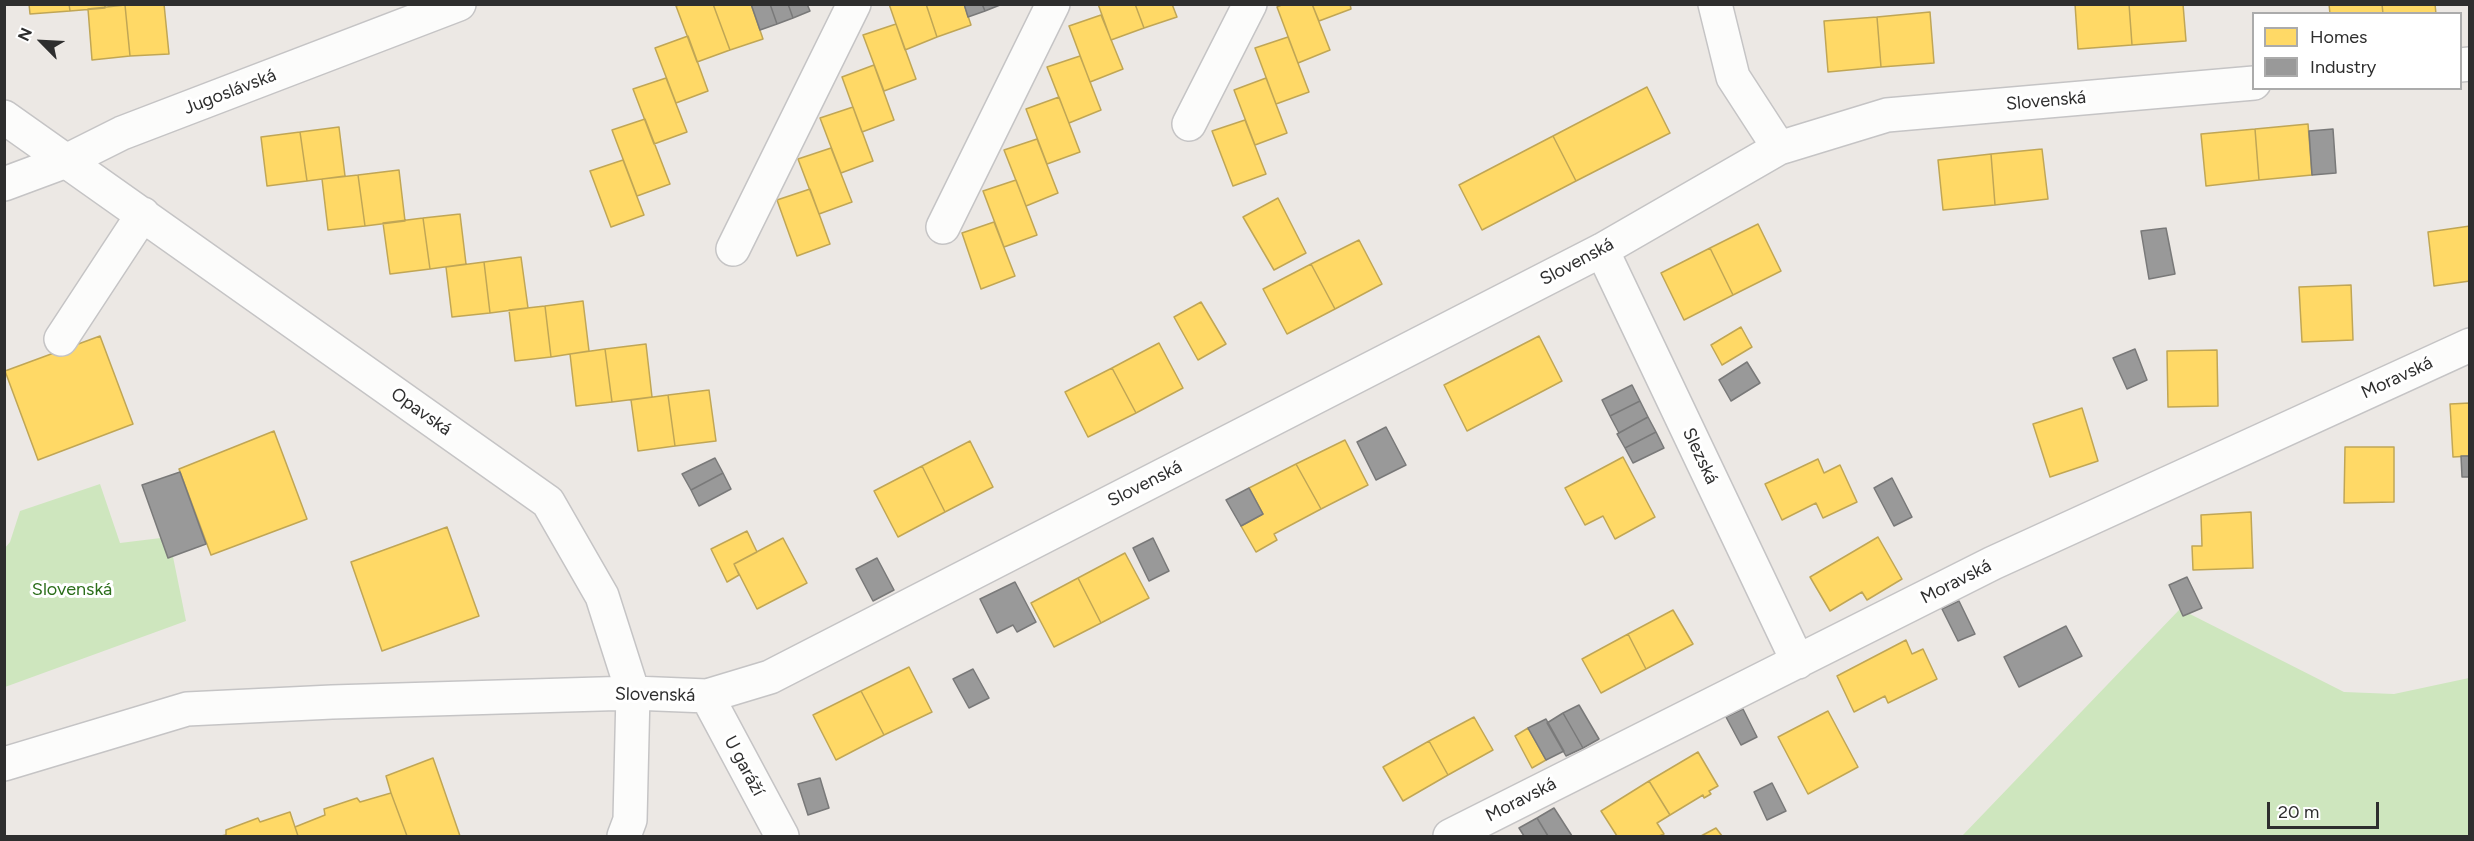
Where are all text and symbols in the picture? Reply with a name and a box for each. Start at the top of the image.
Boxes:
north arrow [12,12,72,72]
legend [2252,12,2462,90]
text: N [14,25,36,44]
text: Homes [2310,26,2368,48]
text: Industry [2310,56,2376,78]
street label: Jugoslávská [181,65,279,119]
street label: Slovenská [2005,87,2087,115]
street label: Slovenská [1536,234,1618,290]
street label: Moravská [2358,352,2436,404]
street label: Opavská [387,383,455,441]
street label: Slezská [1678,424,1722,488]
street label: Slovenská [1104,456,1186,512]
street label: Moravská [1917,555,1995,609]
park label: Slovenská [32,579,112,601]
street label: Slovenská [615,684,695,706]
street label: U garáží [719,732,769,800]
street label: Moravská [1482,773,1560,827]
scale bar [2270,790,2382,828]
text: 20 m [2278,801,2319,823]

